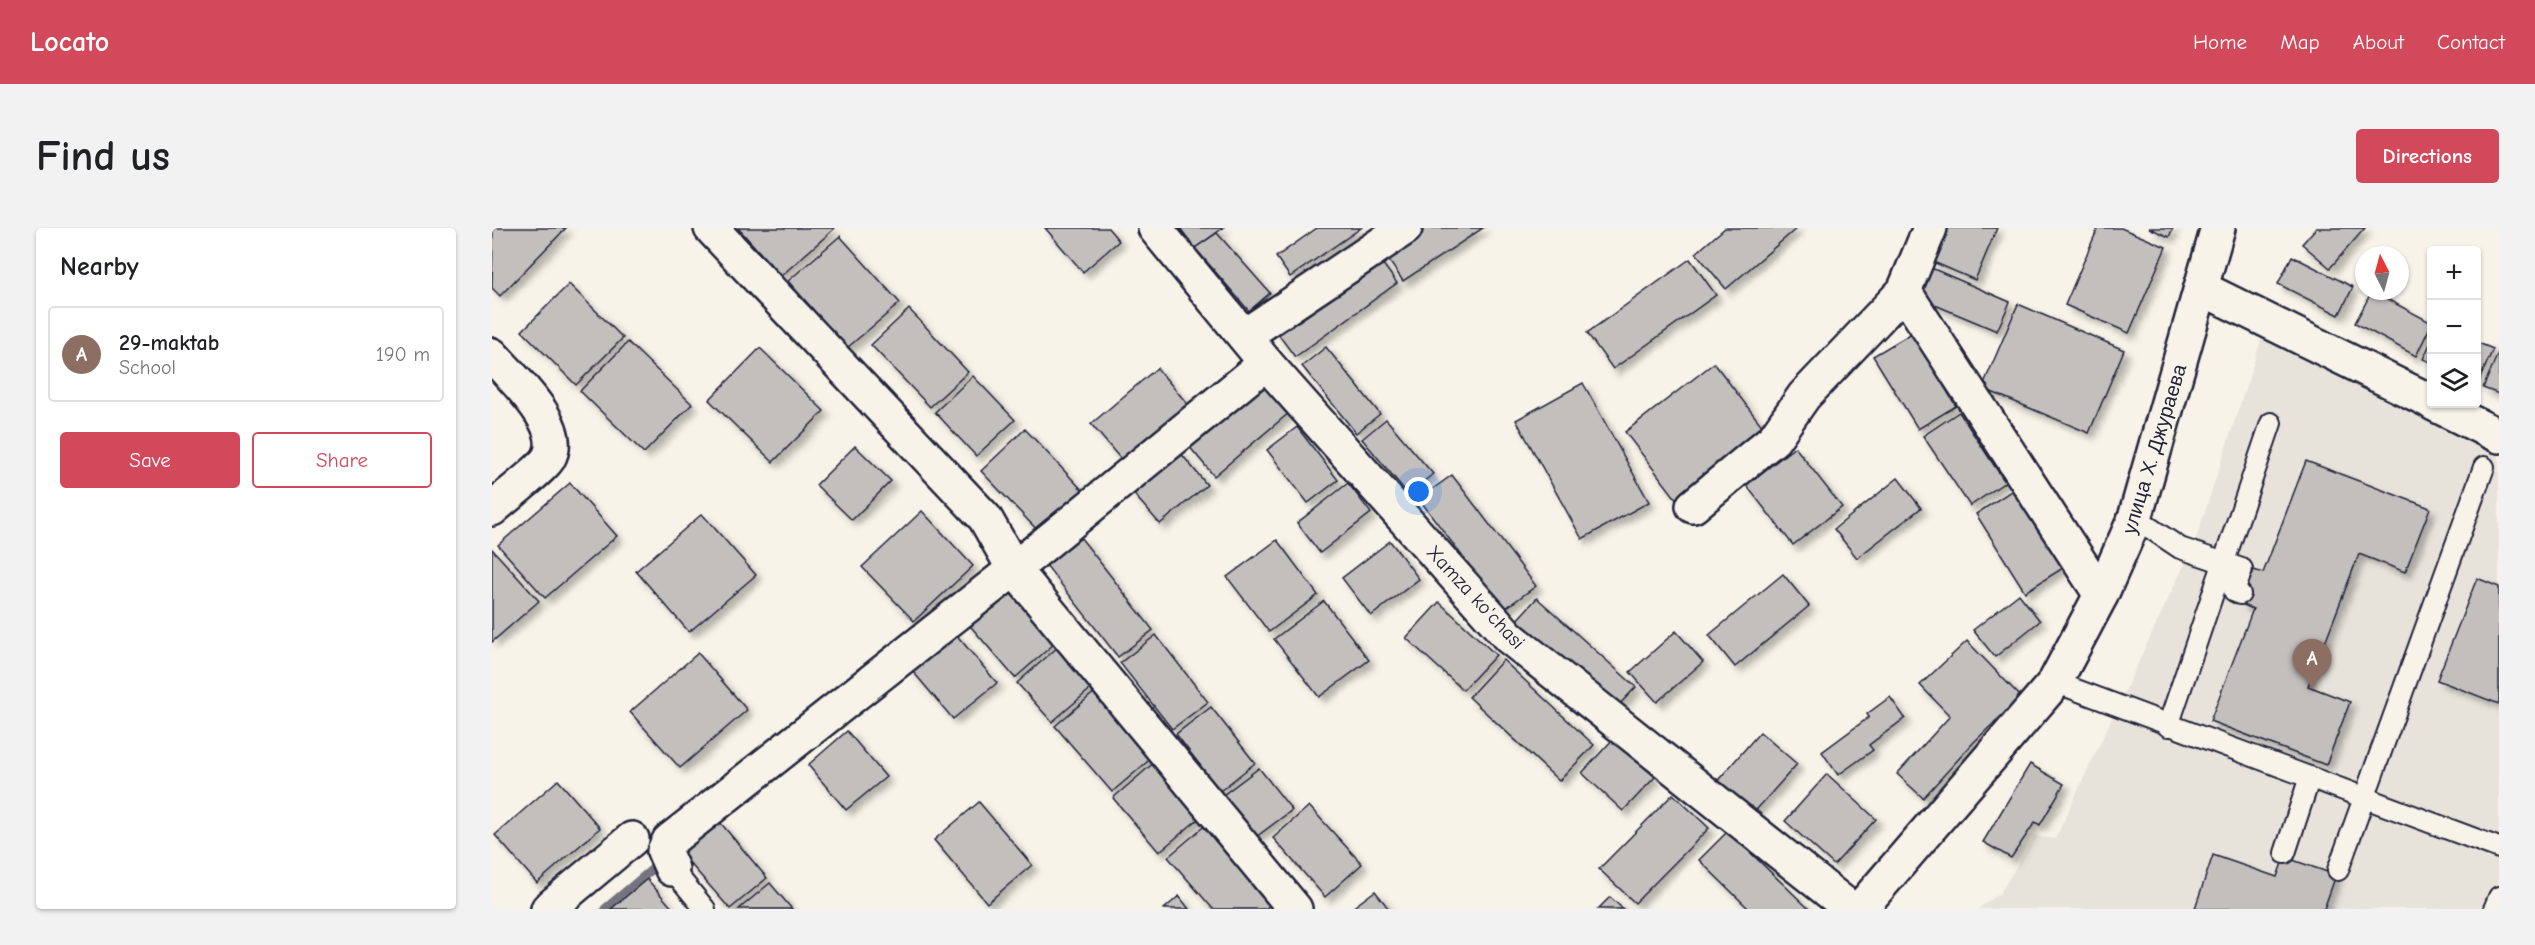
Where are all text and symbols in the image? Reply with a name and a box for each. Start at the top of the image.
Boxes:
text: Locato [30,26,109,58]
text: Home [2193,30,2247,54]
text: Map [2280,30,2320,54]
text: About [2353,30,2404,54]
text: Contact [2437,30,2505,54]
button: Directions [2356,129,2499,183]
text: Find us [36,132,170,181]
north arrow [2355,246,2409,300]
map controls [2427,246,2481,408]
button: + [2427,246,2481,300]
text: Nearby [60,252,139,282]
button: − [2427,300,2481,354]
text: 29-maktab [119,330,219,356]
text: A [76,343,87,366]
text: 190 m [376,343,430,366]
button: layers [2427,354,2481,408]
text: School [119,356,176,379]
street label: улица Х. Джураева [2118,361,2192,537]
button: Save [60,432,240,488]
button: Share [252,432,432,488]
your location [1404,477,1433,506]
street label: Xamza ko'chasi [1422,541,1529,654]
pin: A [2292,640,2332,689]

